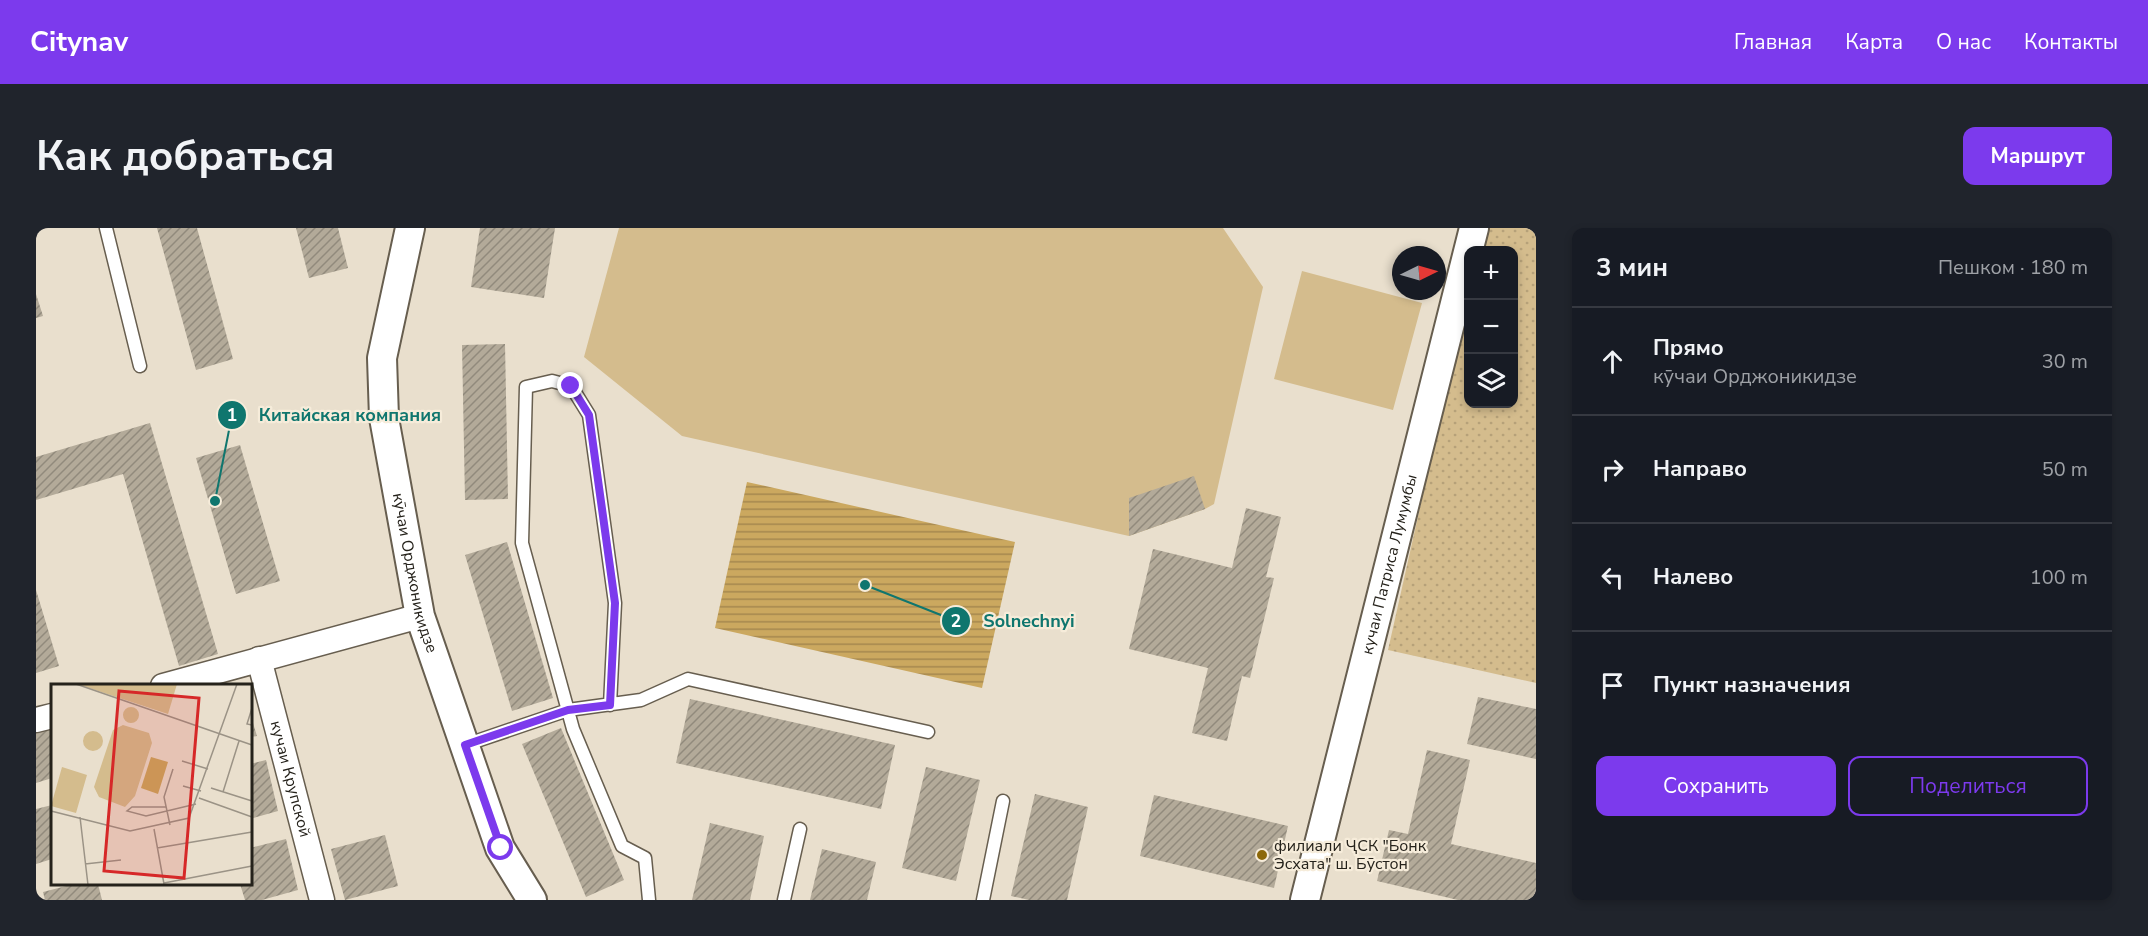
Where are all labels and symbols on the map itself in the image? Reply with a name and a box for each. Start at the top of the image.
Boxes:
north arrow [1392,246,1446,300]
route end [557,372,583,398]
callout: Китайская компания [217,397,453,433]
text: 1 [227,403,237,427]
text: Китайская компания [259,403,441,427]
street label: кучаи Патриса Лумумбы [1356,472,1423,657]
street label: кӯчаи Орджоникидзе [387,491,443,656]
callout: Solnechnyi [941,603,1087,639]
text: 2 [951,609,961,633]
text: Solnechnyi [983,609,1075,633]
inset map [51,684,252,885]
street label: кучаи Крупской [265,718,316,840]
route start [487,834,513,860]
place label: филиали ҶСК "Бонк Эсхата" ш. Бӯстон [1274,835,1427,875]
marker: филиали ҶСК "Бонк Эсхата" ш. Бӯстон [1255,848,1269,862]

